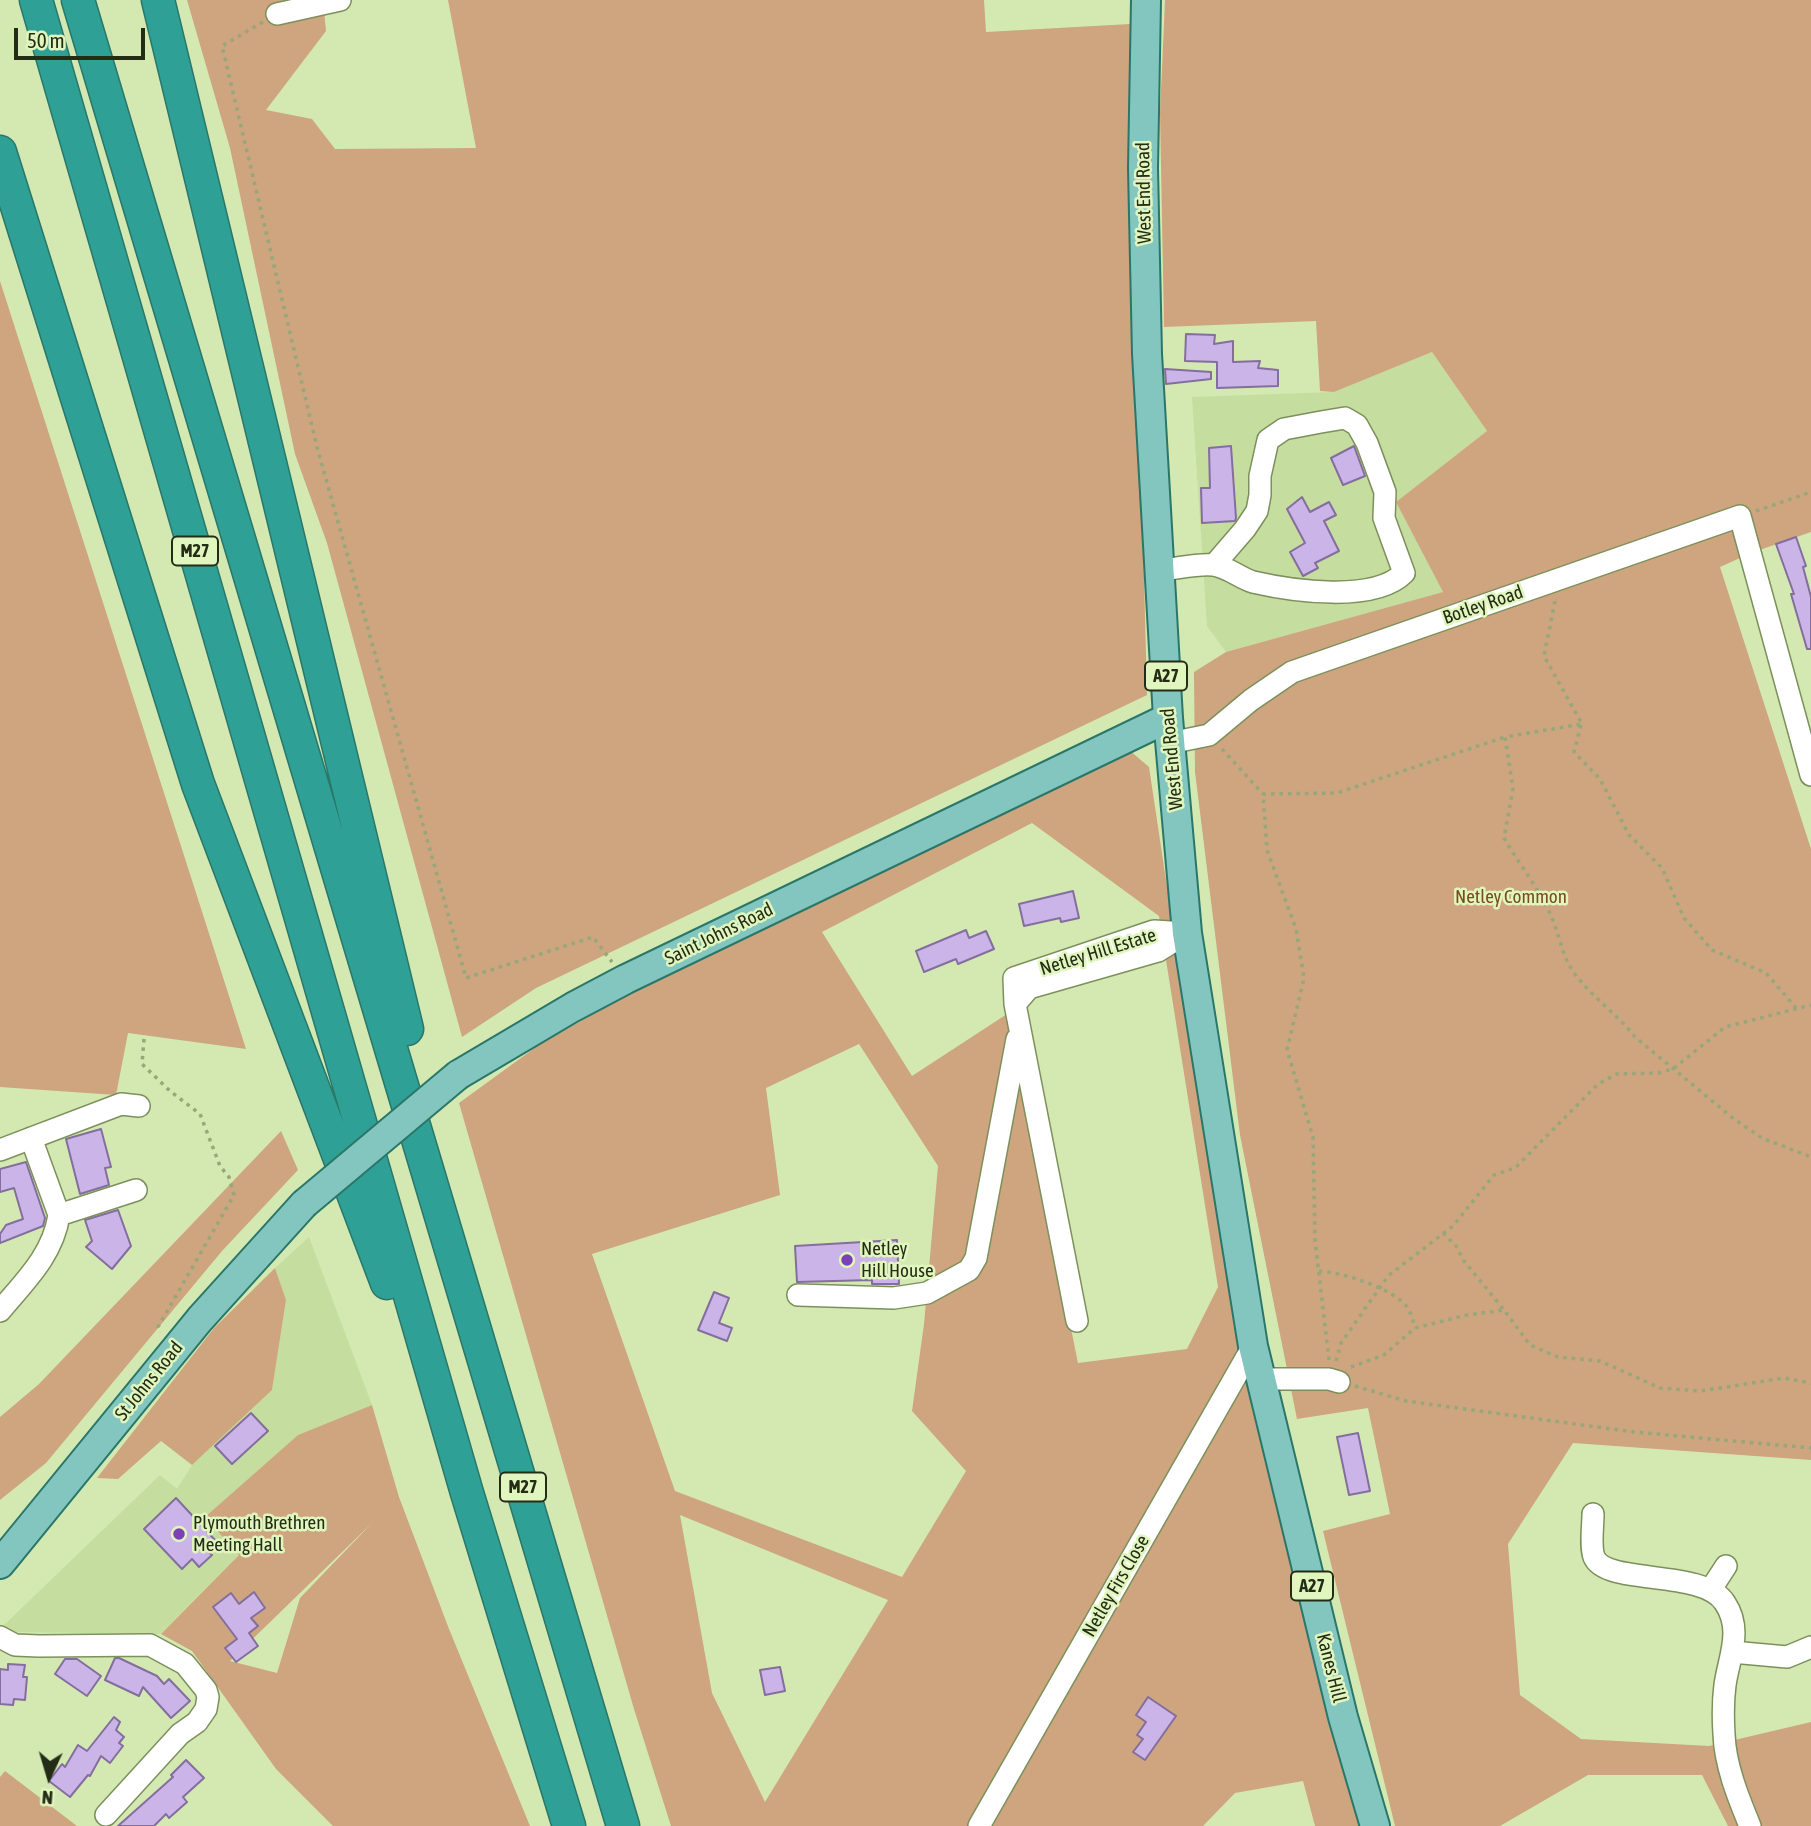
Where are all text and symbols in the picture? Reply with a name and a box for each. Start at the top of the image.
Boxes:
scale bar [18,14,149,58]
text: 50 m [27,28,65,52]
street label: West End Road [1132,142,1156,244]
road number: M27 [172,536,218,566]
street label: Botley Road [1440,581,1526,629]
road number: A27 [1145,662,1187,690]
street label: West End Road [1156,707,1188,811]
park label: Netley Common [1455,886,1567,908]
street label: Saint Johns Road [661,898,777,970]
street label: Netley Hill Estate [1037,924,1159,980]
place label: Netley Hill House [861,1238,934,1282]
marker: Netley Hill House [839,1252,855,1268]
street label: St Johns Road [110,1337,188,1425]
road number: M27 [500,1472,546,1502]
place label: Plymouth Brethren Meeting Hall [193,1512,325,1556]
marker: Plymouth Brethren Meeting Hall [171,1526,187,1542]
street label: Netley Firs Close [1078,1531,1154,1641]
road number: A27 [1291,1572,1333,1601]
street label: Kanes Hill [1311,1631,1351,1705]
north arrow [14,1742,84,1812]
text: N [41,1787,54,1809]

